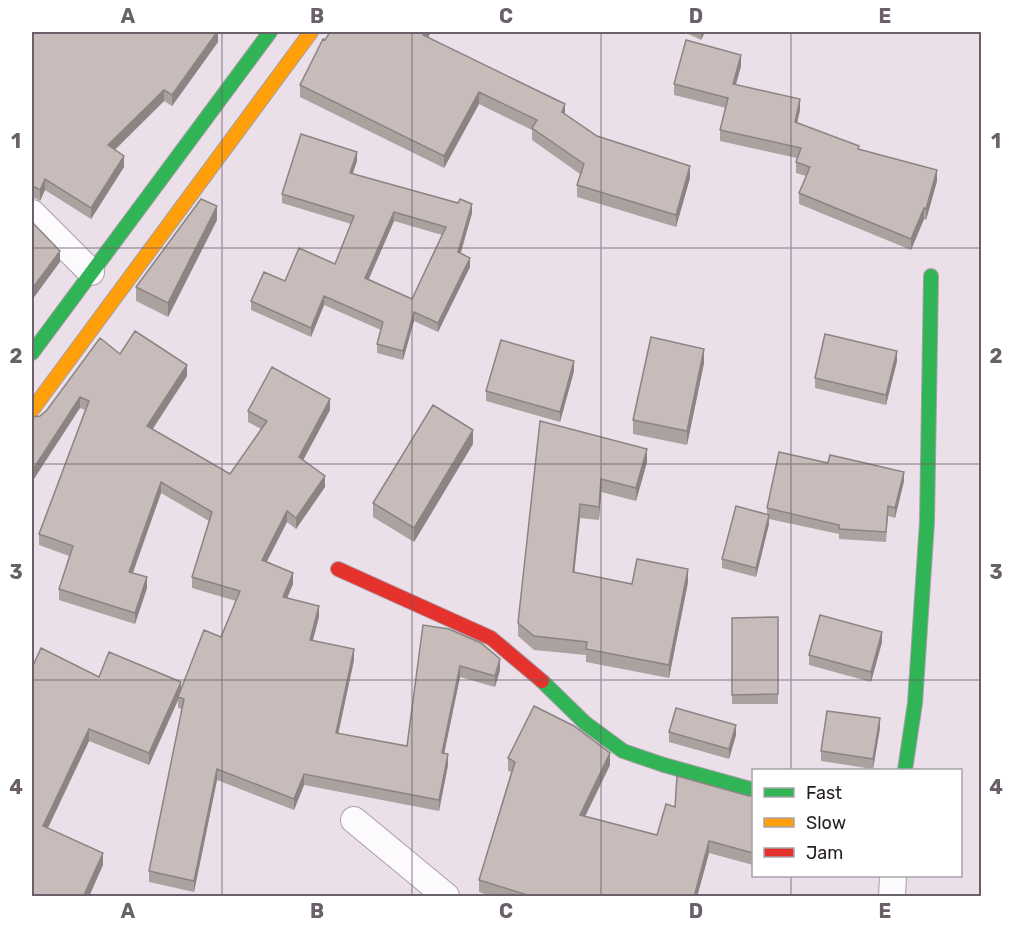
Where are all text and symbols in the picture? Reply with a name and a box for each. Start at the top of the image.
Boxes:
text: A [121,4,136,28]
text: B [310,4,324,28]
text: C [499,4,513,28]
text: D [689,4,703,28]
text: E [879,4,891,28]
text: 1 [11,129,21,153]
text: 1 [991,129,1001,153]
text: 2 [10,344,23,368]
text: 2 [990,344,1003,368]
text: 3 [9,560,23,584]
text: 3 [989,560,1003,584]
legend [752,769,962,877]
text: 4 [9,775,23,799]
text: 4 [989,775,1003,799]
text: Fast [806,782,842,804]
text: Slow [806,812,846,834]
text: Jam [806,842,843,864]
text: A [121,899,136,923]
text: B [310,899,324,923]
text: C [499,899,513,923]
text: D [689,899,703,923]
text: E [879,899,891,923]

